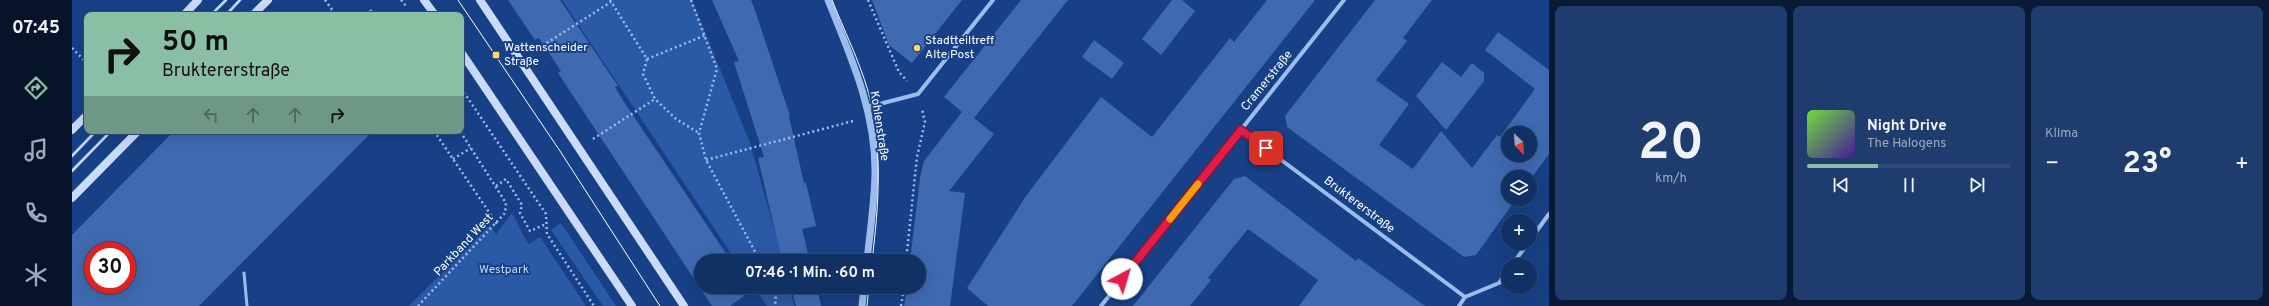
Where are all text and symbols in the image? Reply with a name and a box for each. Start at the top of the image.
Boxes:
text: 07:45 [12,17,60,40]
text: 50 m [162,25,229,61]
icon: right [96,28,148,80]
place label: Stadtteiltreff Alte Post [925,33,994,63]
place label: Wattenscheider Straße [504,40,588,70]
marker: Stadtteiltreff Alte Post [912,43,922,53]
street label: Cramerstraße [1238,47,1296,115]
marker: Wattenscheider Straße [491,50,501,60]
text: Bruktererstraße [162,60,290,83]
icon: directions [22,74,50,102]
street label: Kohlenstraße [866,90,892,162]
icon: left [200,104,222,126]
icon: ahead [242,104,264,126]
icon: ahead [284,104,306,126]
icon: right [326,104,348,126]
text: 20 [1638,112,1704,178]
text: Night Drive [1867,117,1947,136]
north arrow [1501,126,1537,162]
map controls [1501,126,1537,294]
text: Klima [2045,126,2078,142]
pin [1249,131,1283,165]
icon: music [22,136,50,164]
text: The Halogens [1867,136,1946,152]
icon: arrive [1255,137,1277,159]
text: 23° [2123,146,2171,183]
text: − [2045,151,2059,178]
text: + [2235,151,2249,178]
button: layers [1501,170,1537,206]
text: km/h [1655,171,1687,187]
street label: Bruktererstraße [1320,173,1398,237]
icon: previous [1830,174,1852,196]
icon: pause [1898,174,1920,196]
icon: next [1966,174,1988,196]
icon: phone [22,199,50,227]
street label: Parkband West [431,210,497,280]
button: + [1501,214,1537,250]
speed limit sign: 30 [84,242,136,294]
position arrow [1101,258,1143,300]
button: − [1501,258,1537,294]
icon: climate [22,261,50,289]
park label: Westpark [479,262,529,278]
text: 07:46 · 1 Min. · 60 m [745,264,875,283]

